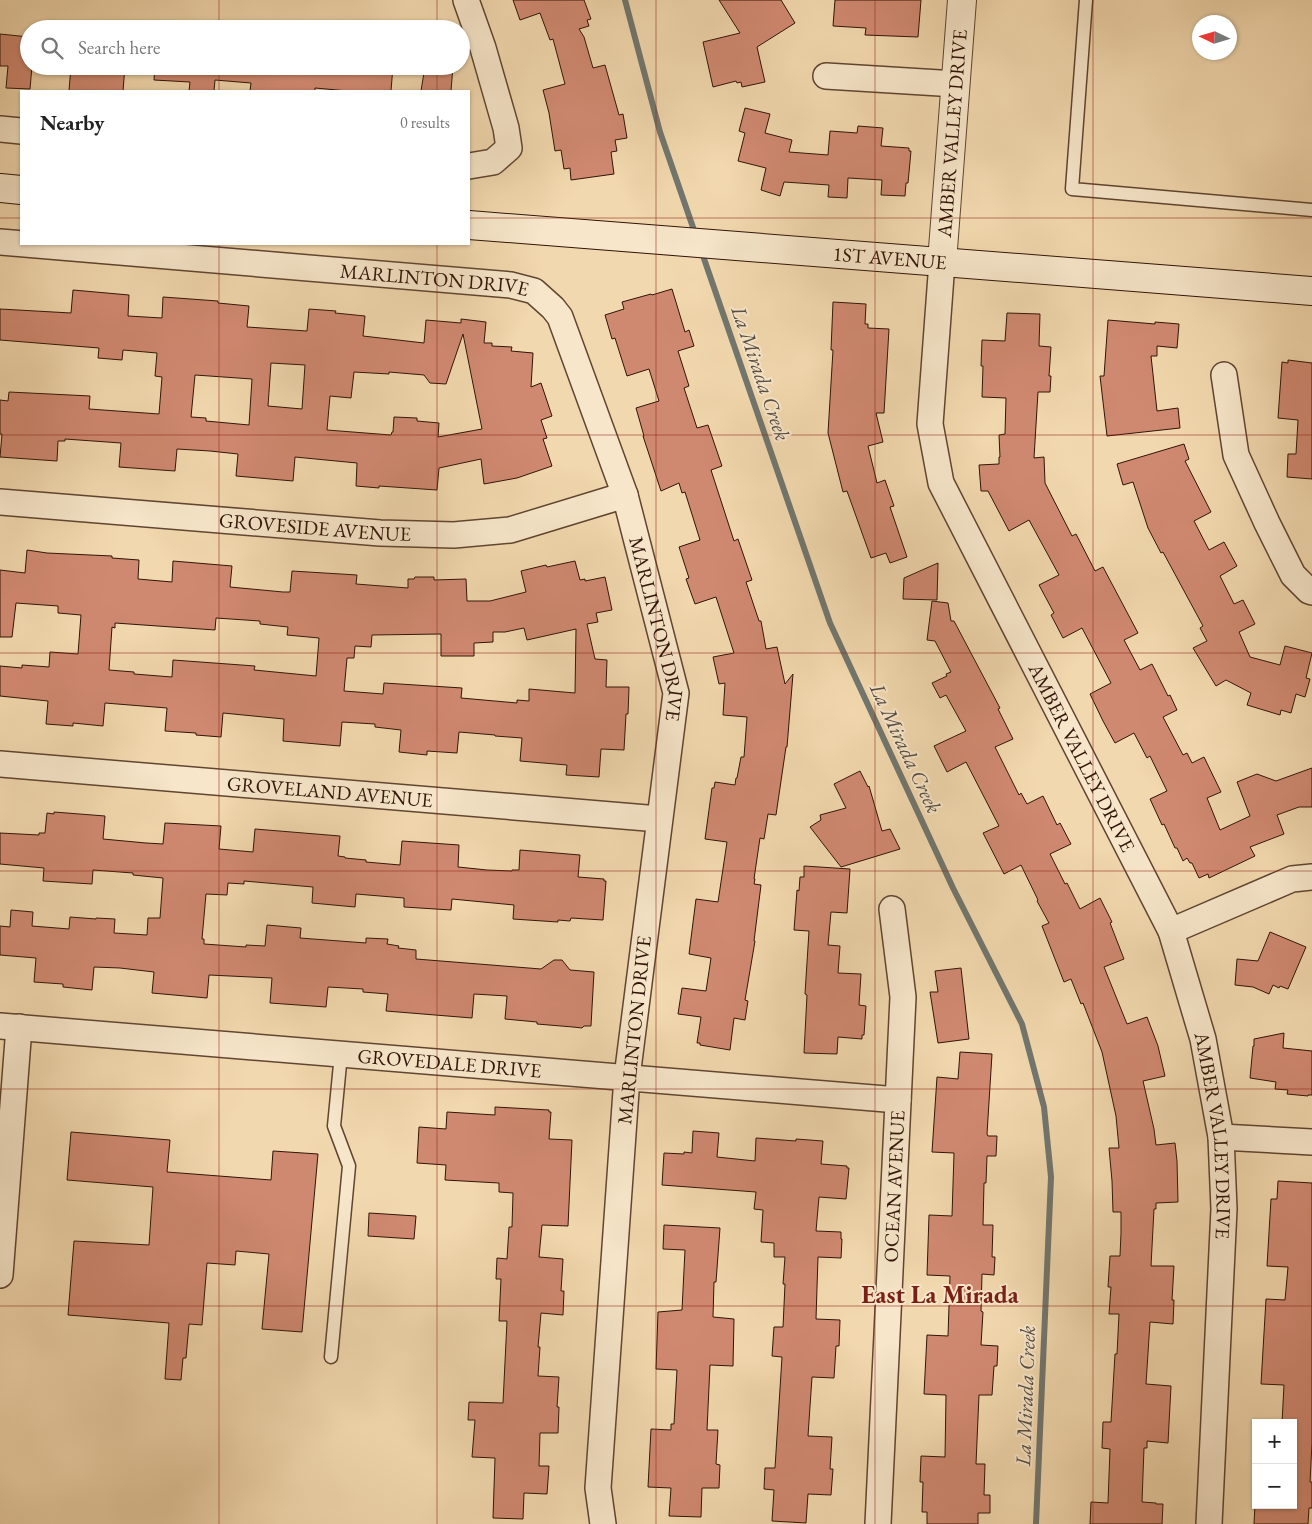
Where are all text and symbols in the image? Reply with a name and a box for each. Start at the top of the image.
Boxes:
north arrow [1192,15,1237,60]
search box [20,20,470,75]
street label: AMBER VALLEY DRIVE [931,28,973,240]
icon: search [38,34,66,62]
text: Search here [78,35,160,60]
text: Nearby [40,109,104,136]
text: 0 results [400,112,450,133]
street label: 1ST AVENUE [832,241,948,275]
street label: MARLINTON DRIVE [339,258,532,302]
water label: La Mirada Creek [725,301,797,444]
street label: GROVESIDE AVENUE [218,507,411,547]
street label: MARLINTON DRIVE [623,534,689,723]
street label: AMBER VALLEY DRIVE [1022,658,1141,856]
water label: La Mirada Creek [864,678,948,818]
street label: GROVELAND AVENUE [226,770,434,813]
street label: MARLINTON DRIVE [611,934,657,1126]
street label: AMBER VALLEY DRIVE [1188,1027,1237,1240]
street label: GROVEDALE DRIVE [357,1043,542,1084]
street label: OCEAN AVENUE [877,1110,911,1263]
district label: East La Mirada [861,1278,1020,1310]
water label: La Mirada Creek [1009,1325,1041,1468]
map controls [1252,1419,1297,1509]
button: + [1252,1419,1297,1464]
button: − [1252,1464,1297,1509]

